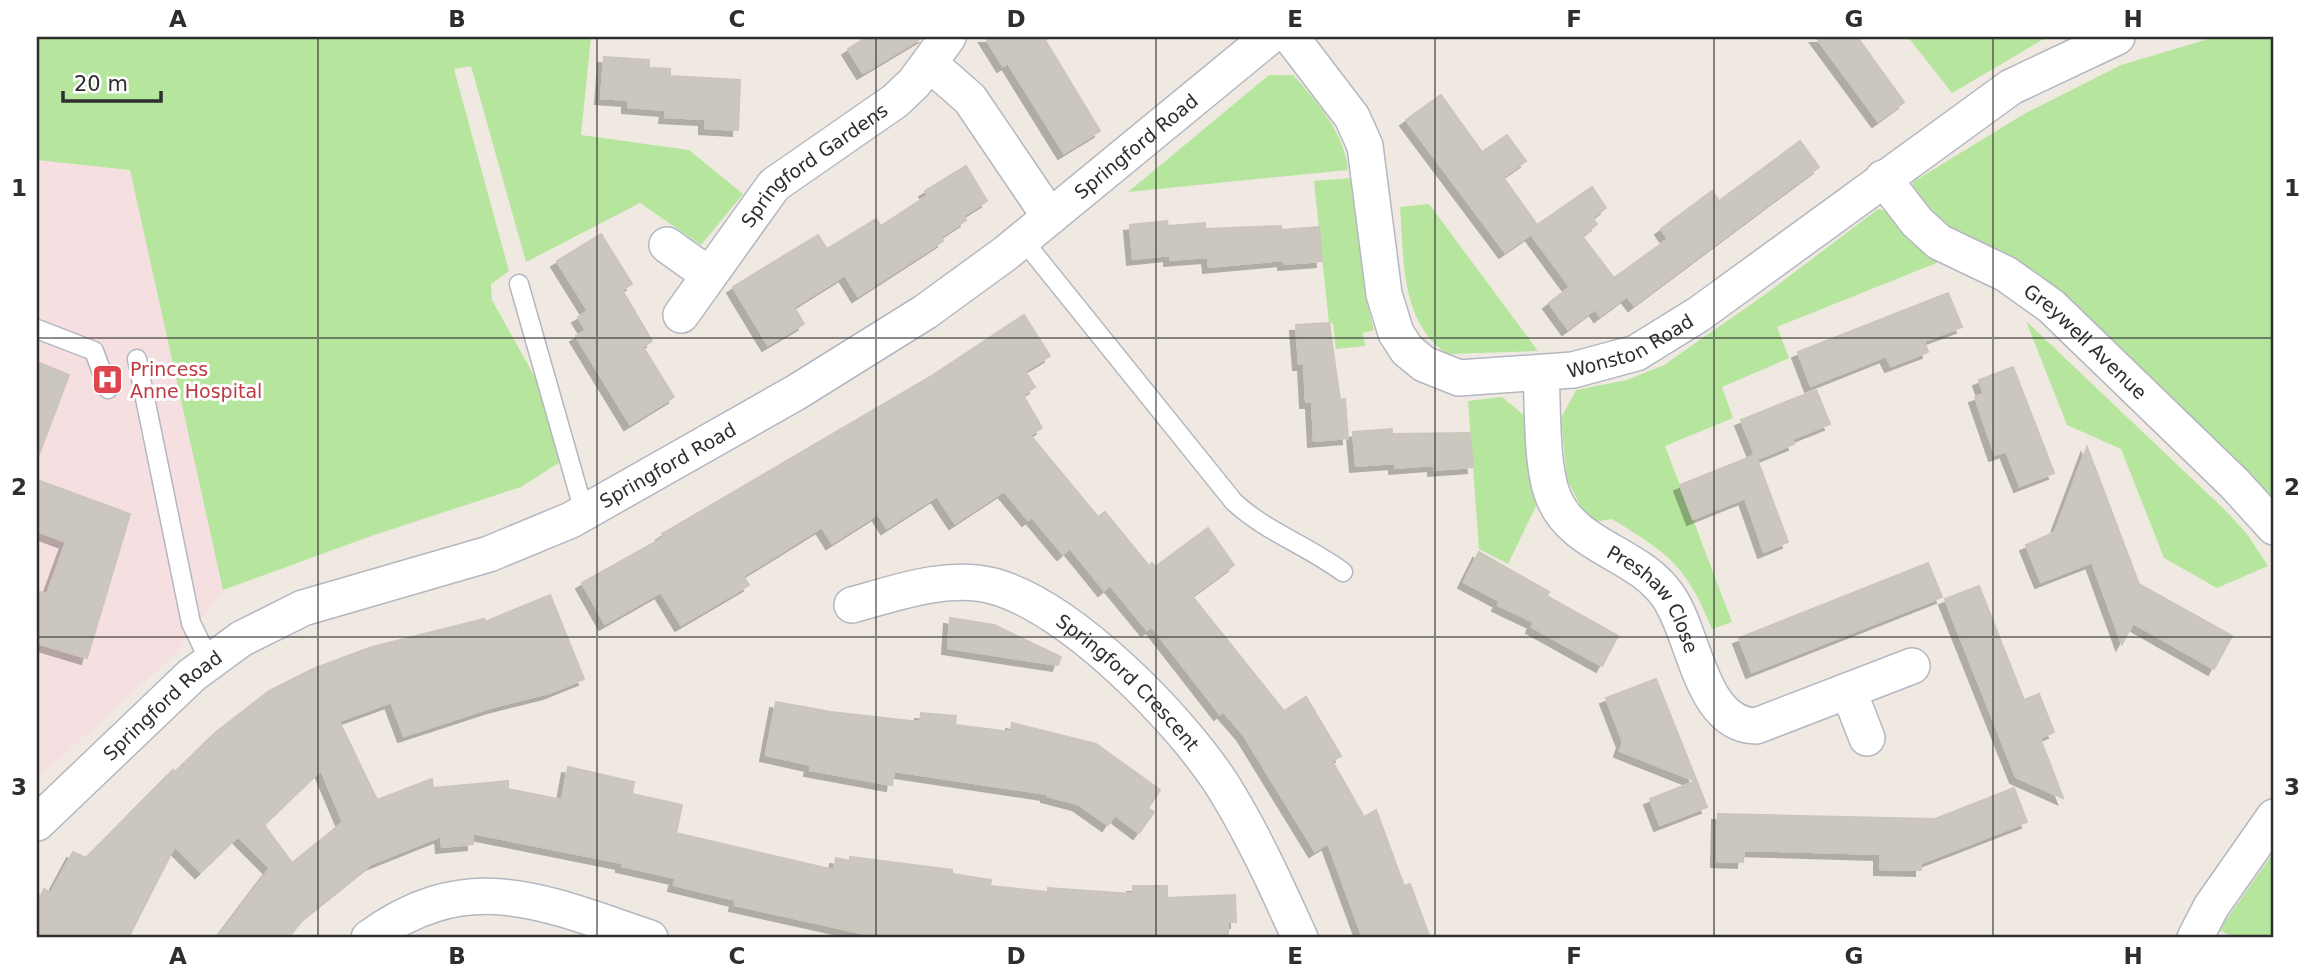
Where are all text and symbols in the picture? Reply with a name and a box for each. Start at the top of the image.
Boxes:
text: A [169,6,187,32]
text: B [448,6,466,32]
text: C [729,6,745,32]
text: D [1006,6,1026,32]
text: E [1287,6,1303,32]
text: F [1566,6,1582,32]
text: G [1845,6,1863,32]
text: H [2123,6,2143,32]
scale bar [63,60,161,104]
text: 20 m [74,72,128,96]
street label: Springford Road [1070,89,1202,203]
street label: Springford Gardens [736,99,892,231]
text: 1 [11,175,27,201]
text: 1 [2284,175,2300,201]
street label: Greywell Avenue [2020,279,2151,404]
street label: Wonston Road [1565,309,1697,382]
place label: Princess Anne Hospital [130,358,262,402]
hospital icon: Princess Anne Hospital [90,363,124,397]
street label: Springford Road [596,418,740,512]
text: 2 [11,474,27,500]
text: 2 [2284,474,2300,500]
street label: Preshaw Close [1603,541,1703,656]
street label: Springford Crescent [1052,609,1204,755]
street label: Springford Road [98,646,226,765]
text: 3 [11,774,27,800]
text: 3 [2284,774,2300,800]
text: A [169,943,187,969]
text: B [448,943,466,969]
text: C [729,943,745,969]
text: D [1006,943,1026,969]
text: E [1287,943,1303,969]
text: F [1566,943,1582,969]
text: G [1845,943,1863,969]
text: H [2123,943,2143,969]

